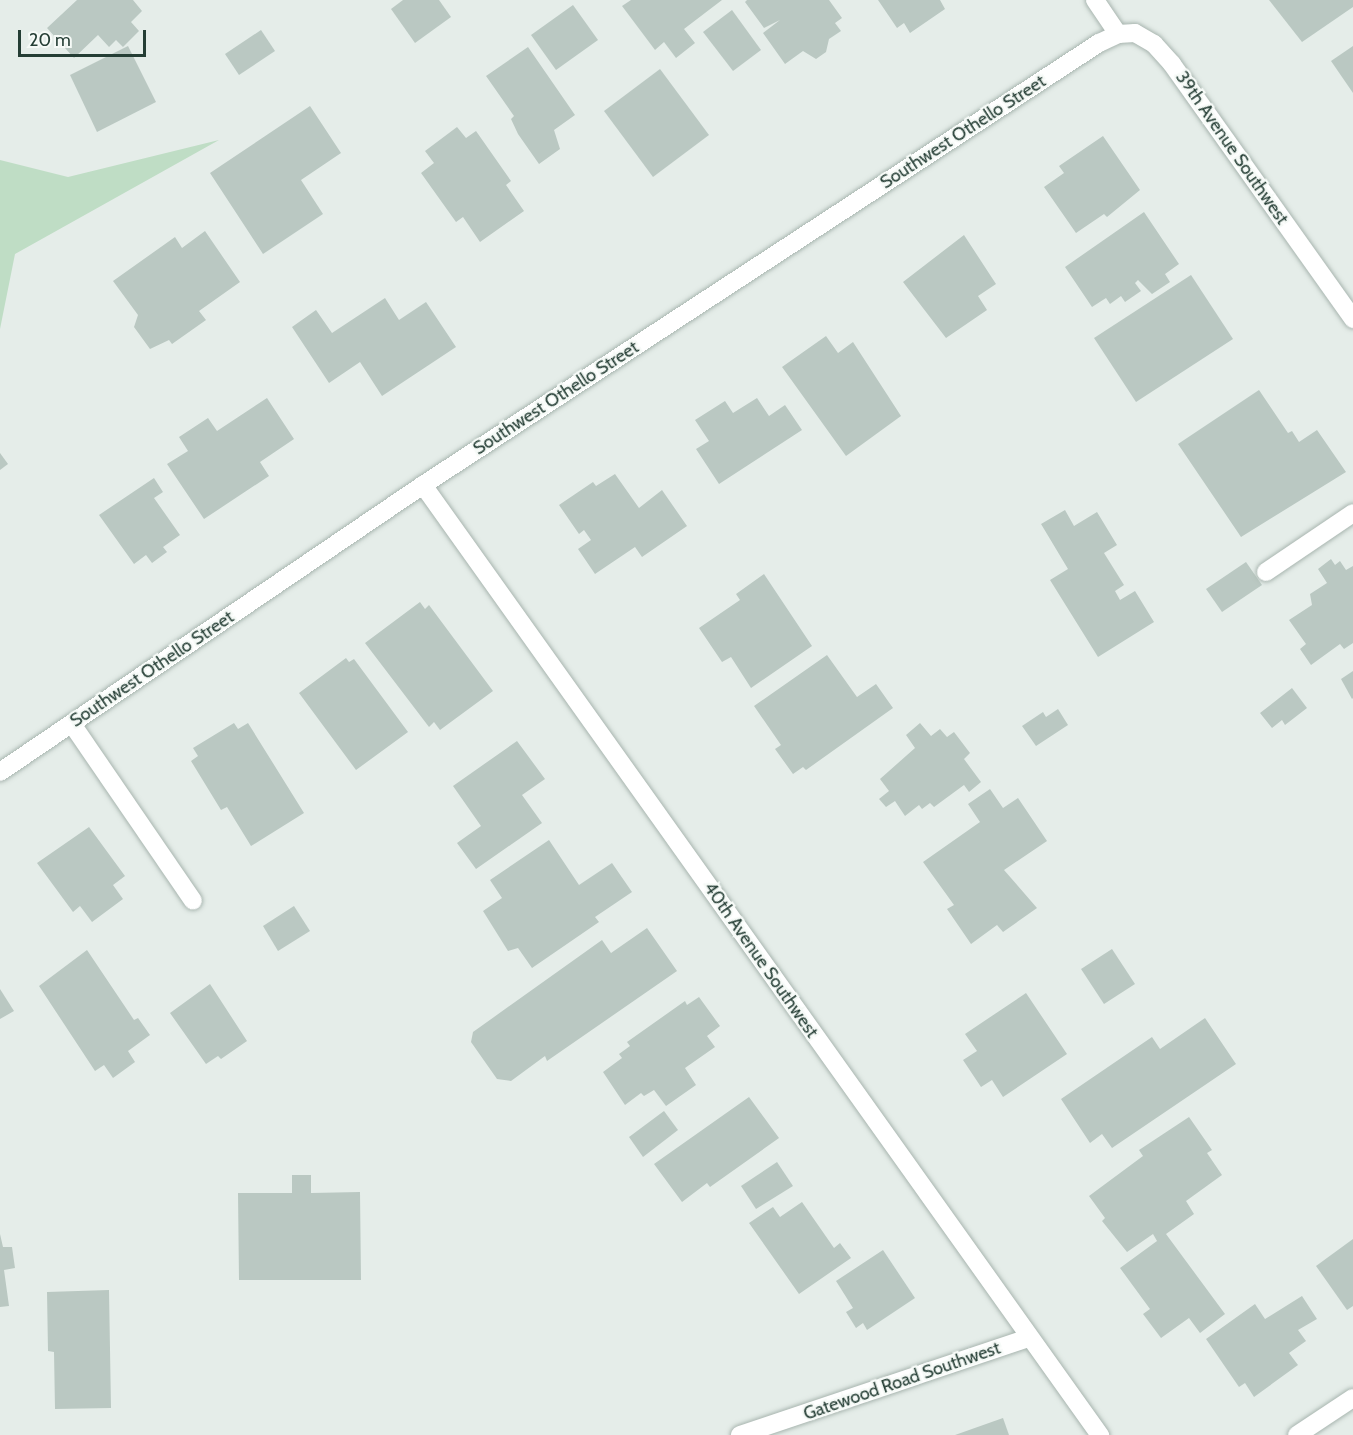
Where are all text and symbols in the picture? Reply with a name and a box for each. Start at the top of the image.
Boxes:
scale bar [21,18,148,56]
text: 20 m [29,29,71,51]
street label: 39th Avenue Southwest [1171,67,1293,229]
street label: Southwest Othello Street [876,70,1050,194]
street label: Southwest Othello Street [469,336,643,460]
street label: Southwest Othello Street [66,606,238,732]
street label: 40th Avenue Southwest [699,878,823,1042]
street label: Gatewood Road Southwest [801,1337,1003,1425]

